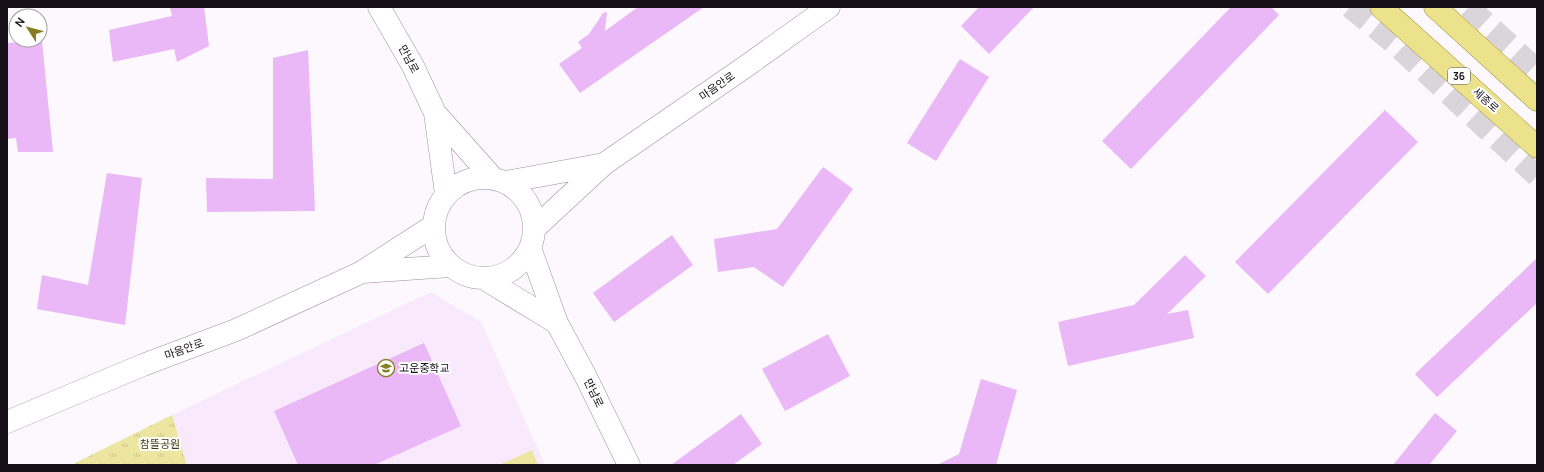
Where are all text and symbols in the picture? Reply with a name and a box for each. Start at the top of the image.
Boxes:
north arrow [8,8,48,48]
text: N [11,14,28,29]
street label: 만남로 [396,42,423,76]
street label: 마음안로 [696,68,738,103]
road number: 36 [1448,68,1470,84]
street label: 세종로 [1470,84,1503,115]
street label: 마음안로 [162,335,205,363]
school or university icon: 고운중학교 [376,358,396,378]
place label: 고운중학교 [399,360,450,375]
street label: 만남로 [581,376,608,410]
park label: 참뜰공원 [140,436,180,451]

